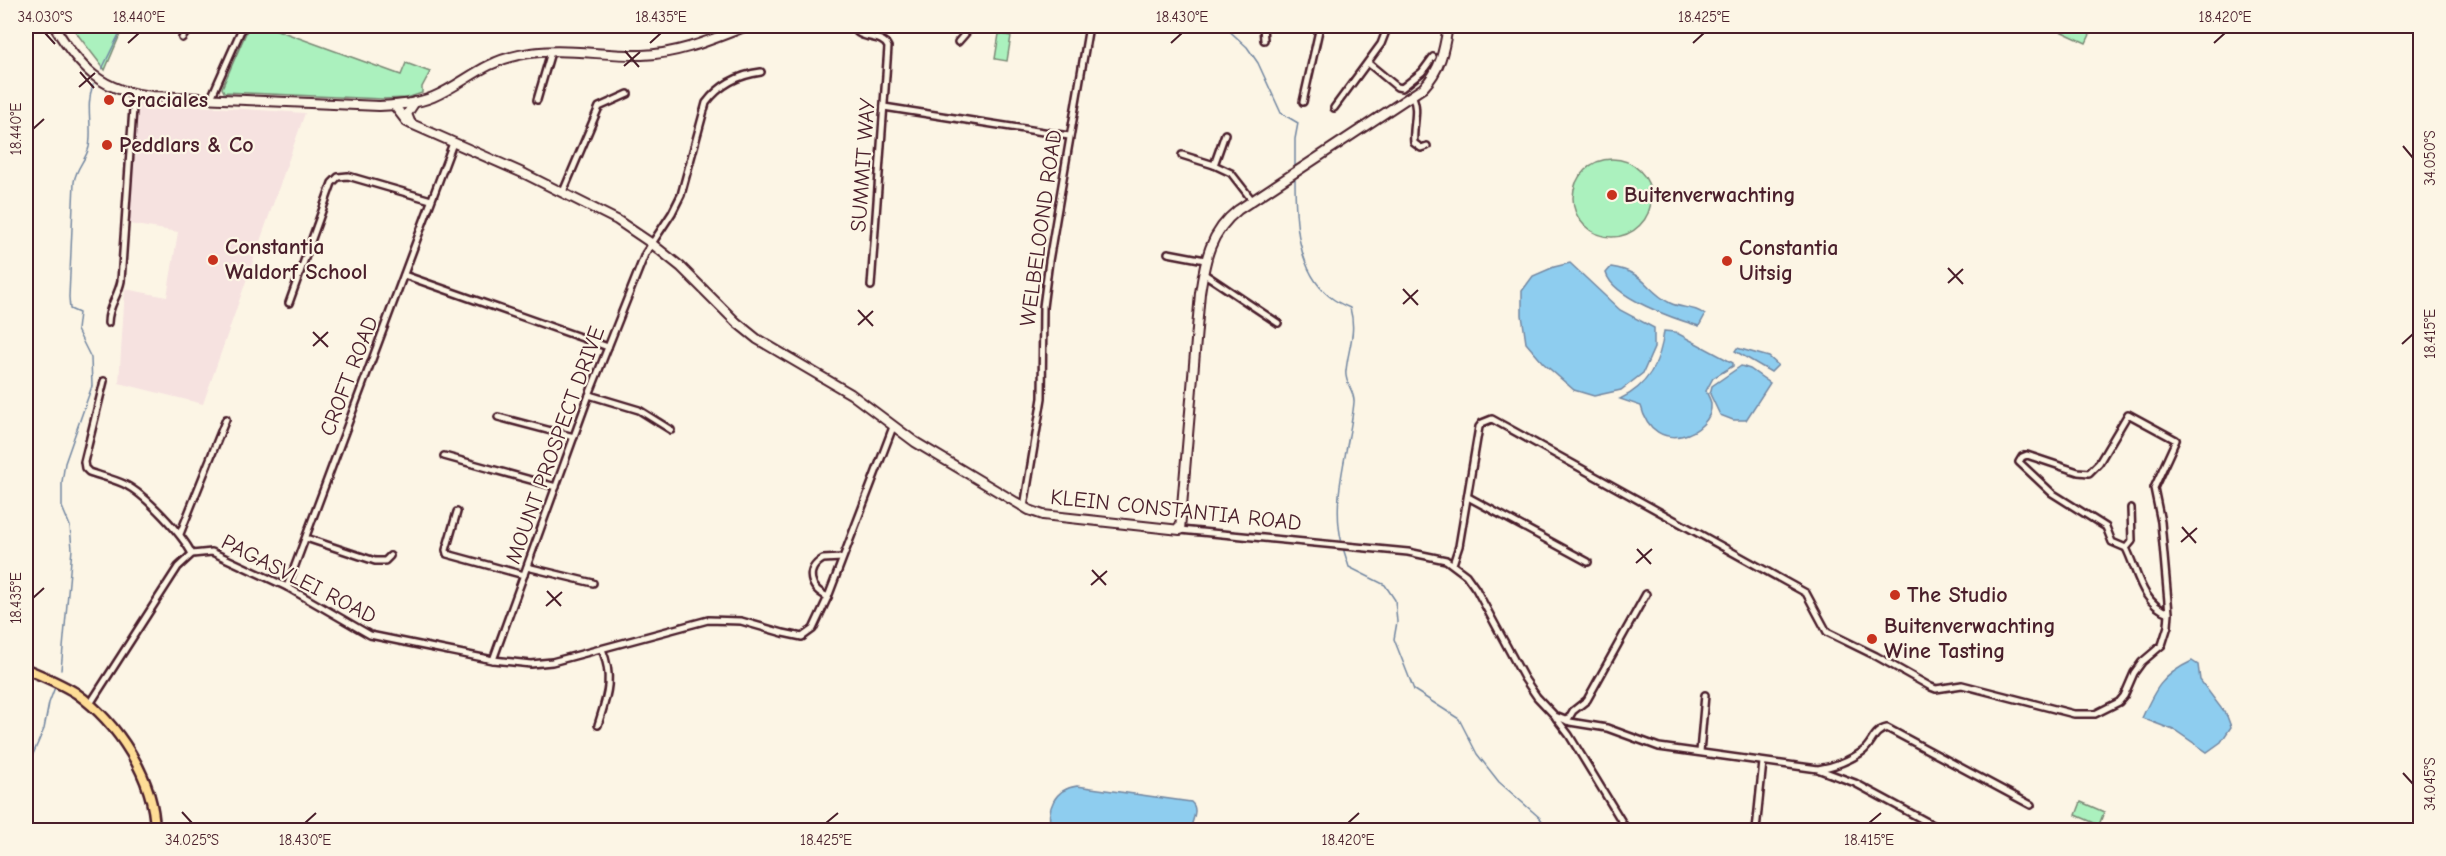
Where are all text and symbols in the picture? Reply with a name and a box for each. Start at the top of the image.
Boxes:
text: 34.030°S [18,8,73,26]
text: 18.440°E [113,8,165,26]
text: 18.435°E [635,8,687,26]
text: 18.430°E [1156,8,1208,26]
text: 18.425°E [1678,8,1730,26]
text: 18.420°E [2199,8,2251,26]
place label: Graciales [121,87,208,113]
marker: Graciales [102,93,116,107]
street label: SUMMIT WAY [845,97,881,233]
text: 18.440°E [7,103,25,155]
street label: WELBELOOND ROAD [1014,128,1068,328]
text: 34.050°S [2421,130,2439,186]
place label: Peddlars & Co [119,132,254,158]
marker: Peddlars & Co [100,138,114,152]
place label: Buitenverwachting [1624,182,1796,208]
marker: Buitenverwachting [1605,188,1619,202]
place label: Constantia Waldorf School [225,234,367,285]
place label: Constantia Uitsig [1739,235,1838,286]
marker: Constantia Waldorf School [206,253,220,267]
marker: Constantia Uitsig [1720,254,1734,268]
text: 18.415°E [2421,309,2439,359]
street label: CROFT ROAD [314,312,384,440]
street label: MOUNT PROSPECT DRIVE [500,323,610,567]
street label: KLEIN CONSTANTIA ROAD [1049,484,1303,536]
street label: PAGASVLEI ROAD [217,529,381,629]
text: 18.435°E [7,572,25,624]
place label: The Studio [1907,582,2008,608]
marker: The Studio [1888,588,1902,602]
place label: Buitenverwachting Wine Tasting [1884,613,2056,664]
marker: Buitenverwachting Wine Tasting [1865,632,1879,646]
text: 34.045°S [2421,757,2439,811]
text: 34.025°S [165,831,219,849]
text: 18.430°E [279,831,331,849]
text: 18.425°E [800,831,852,849]
text: 18.420°E [1322,831,1374,849]
text: 18.415°E [1844,831,1894,849]

